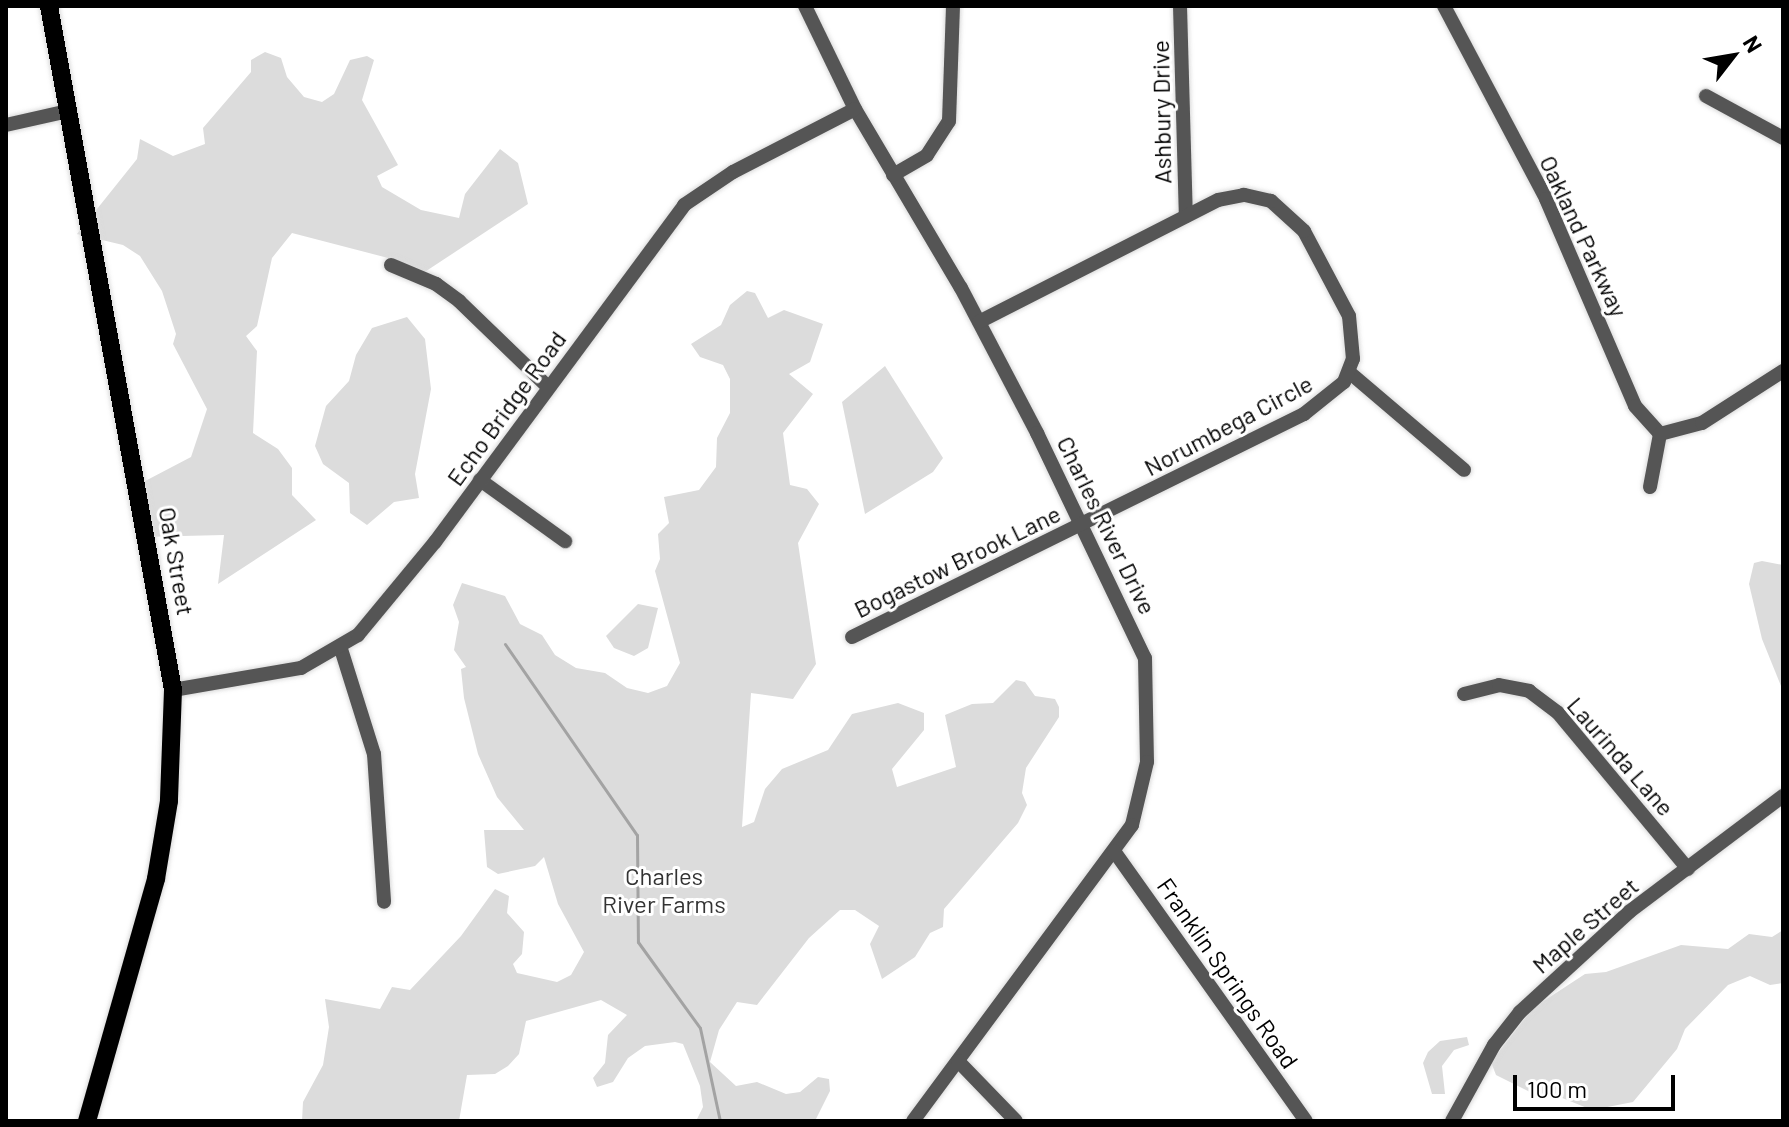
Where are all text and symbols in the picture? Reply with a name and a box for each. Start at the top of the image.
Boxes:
north arrow [1693,16,1773,96]
text: N [1739,31,1768,57]
street label: Ashbury Drive [1145,40,1177,184]
street label: Oakland Parkway [1534,151,1634,321]
street label: Echo Bridge Road [440,325,572,491]
street label: Norumbega Circle [1139,369,1317,481]
street label: Charles River Drive [1051,431,1163,619]
street label: Bogastow Brook Lane [849,499,1065,623]
street label: Oak Street [153,505,201,617]
street label: Laurinda Lane [1562,691,1680,821]
park label: Charles River Farms [602,862,726,918]
street label: Maple Street [1526,871,1644,979]
street label: Franklin Springs Road [1151,872,1305,1074]
scale bar [1517,1059,1679,1109]
text: 100 m [1527,1074,1587,1103]

